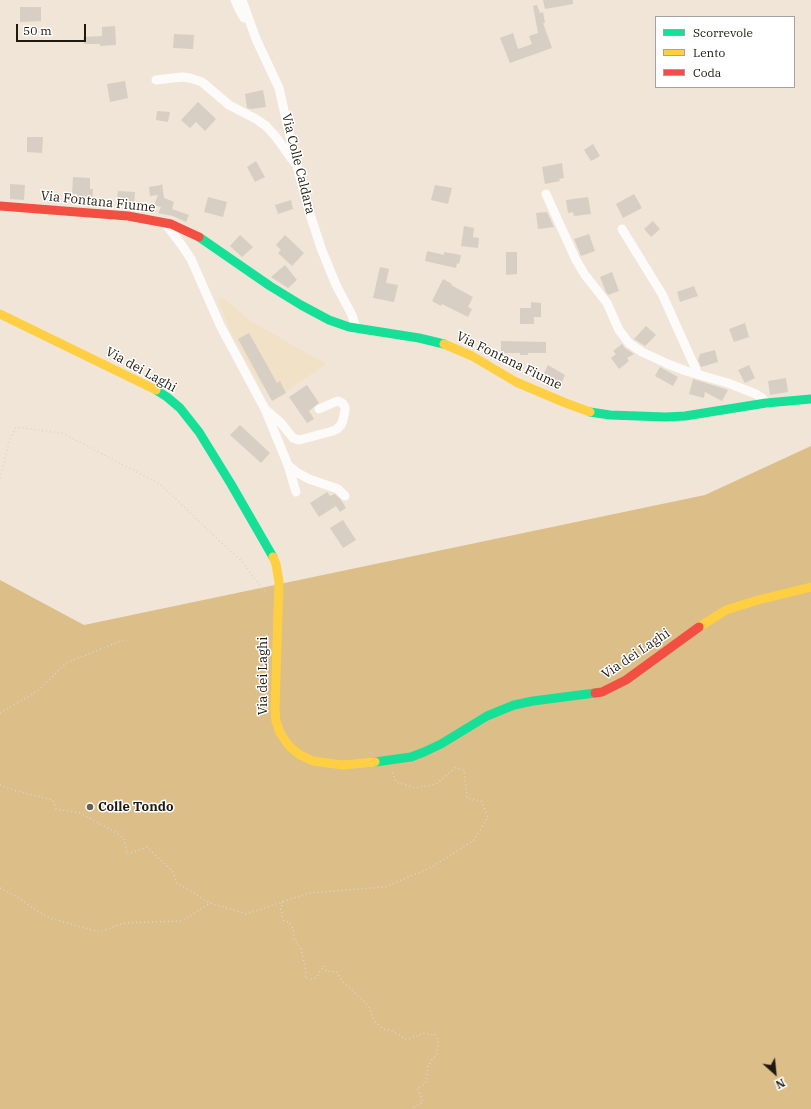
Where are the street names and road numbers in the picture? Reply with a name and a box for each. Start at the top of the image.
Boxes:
street label: Via Colle Caldara [278,112,318,216]
street label: Via Fontana Fiume [40,188,156,216]
street label: Via Fontana Fiume [454,329,564,393]
street label: Via dei Laghi [103,344,179,396]
street label: Via dei Laghi [599,626,673,682]
street label: Via dei Laghi [255,637,271,715]

